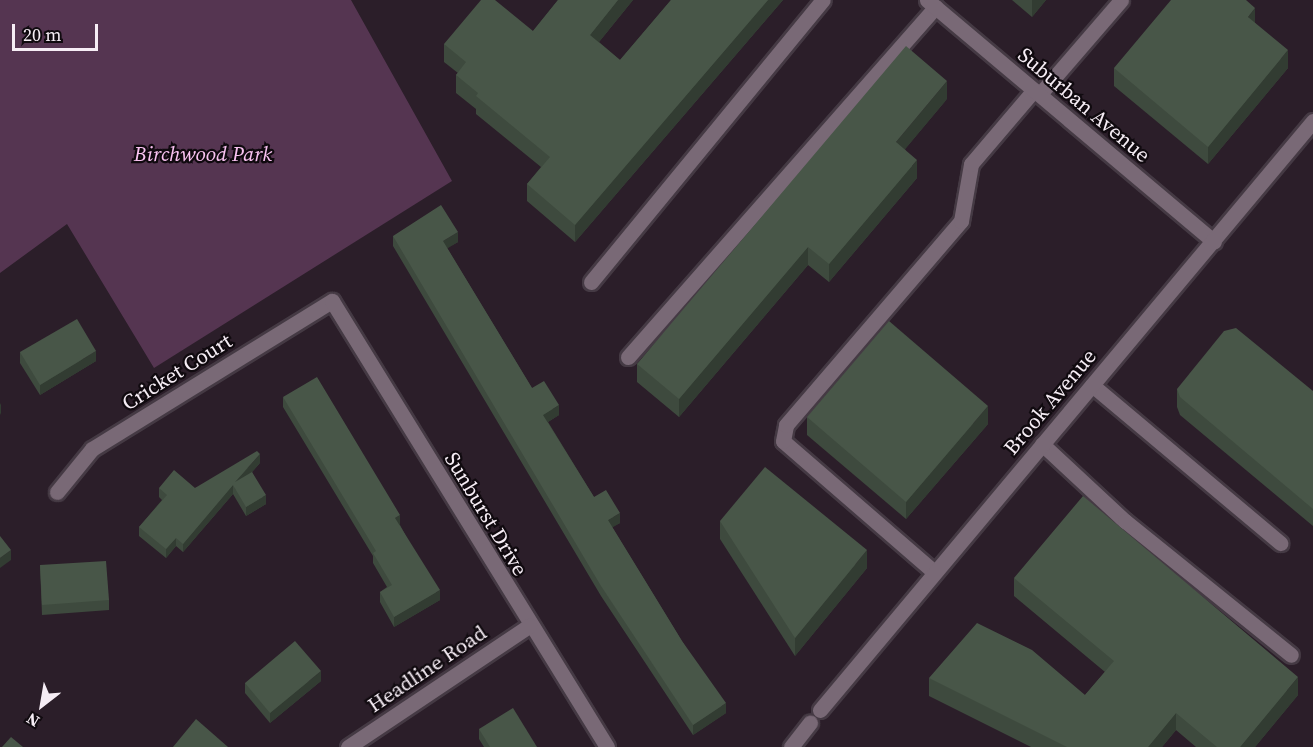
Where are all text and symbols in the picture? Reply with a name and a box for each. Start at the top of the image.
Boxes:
scale bar [15,12,100,50]
text: 20 m [23,22,61,47]
street label: Suburban Avenue [1013,42,1155,168]
park label: Birchwood Park [134,141,272,167]
street label: Cricket Court [117,328,237,416]
street label: Brook Avenue [999,344,1101,460]
street label: Sunburst Drive [439,448,533,580]
street label: Headline Road [363,620,491,718]
north arrow [12,675,72,735]
text: N [22,708,43,733]

